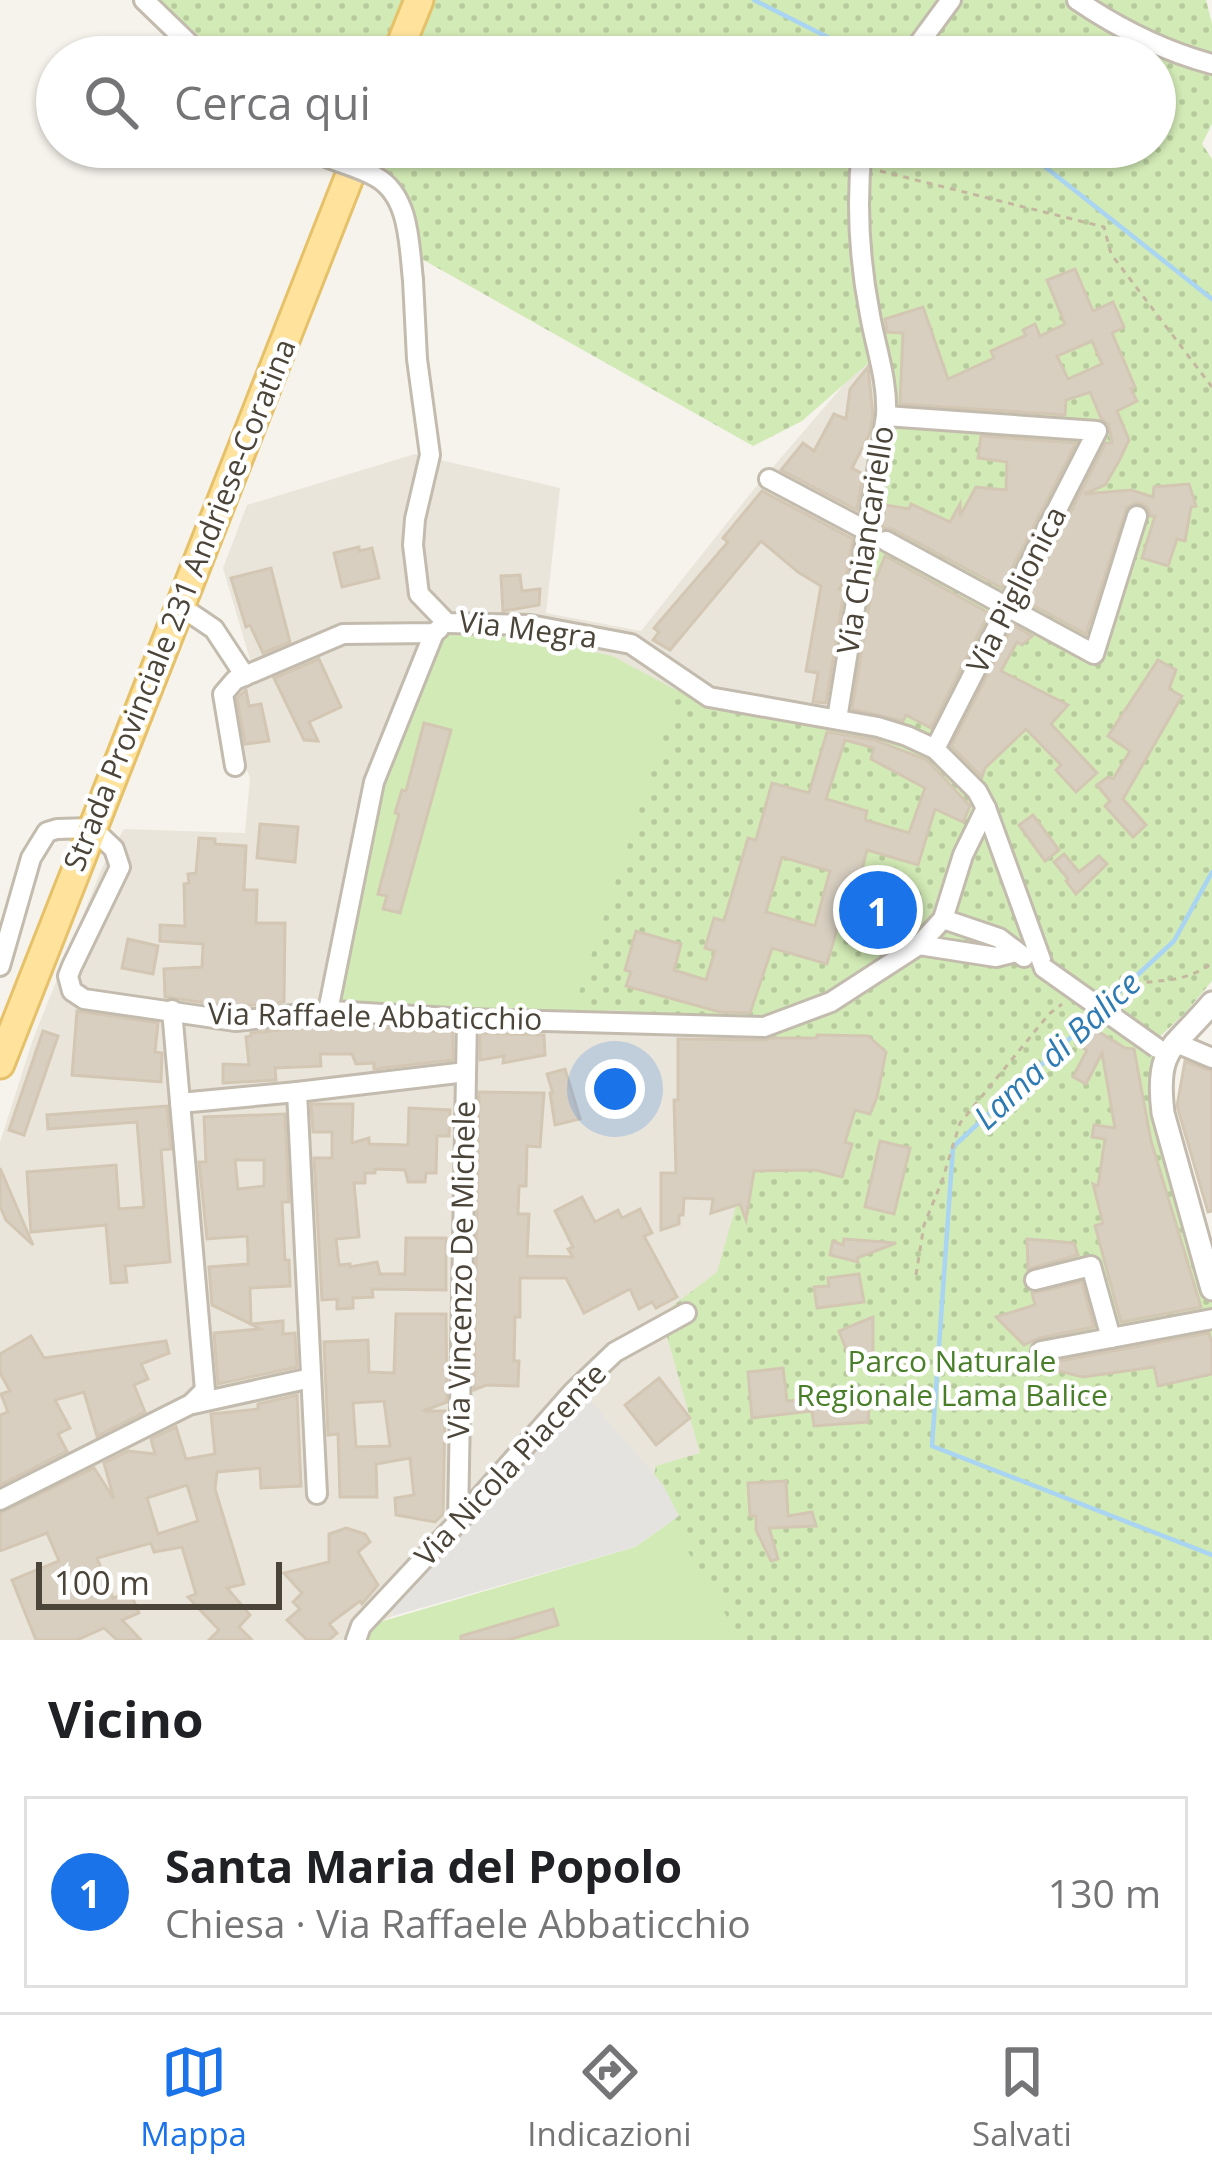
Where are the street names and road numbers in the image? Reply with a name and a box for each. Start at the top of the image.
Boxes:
street label: Strada Provinciale 231 Andriese-Coratina [53,332,305,877]
street label: Via Chiancariello [826,423,903,657]
street label: Via Piglionica [956,499,1075,680]
street label: Via Megra [457,600,600,657]
street label: Via Raffaele Abbaticchio [207,992,543,1039]
street label: Via Vincenzo De Michele [437,1100,484,1439]
street label: Via Nicola Piacente [405,1353,615,1574]

